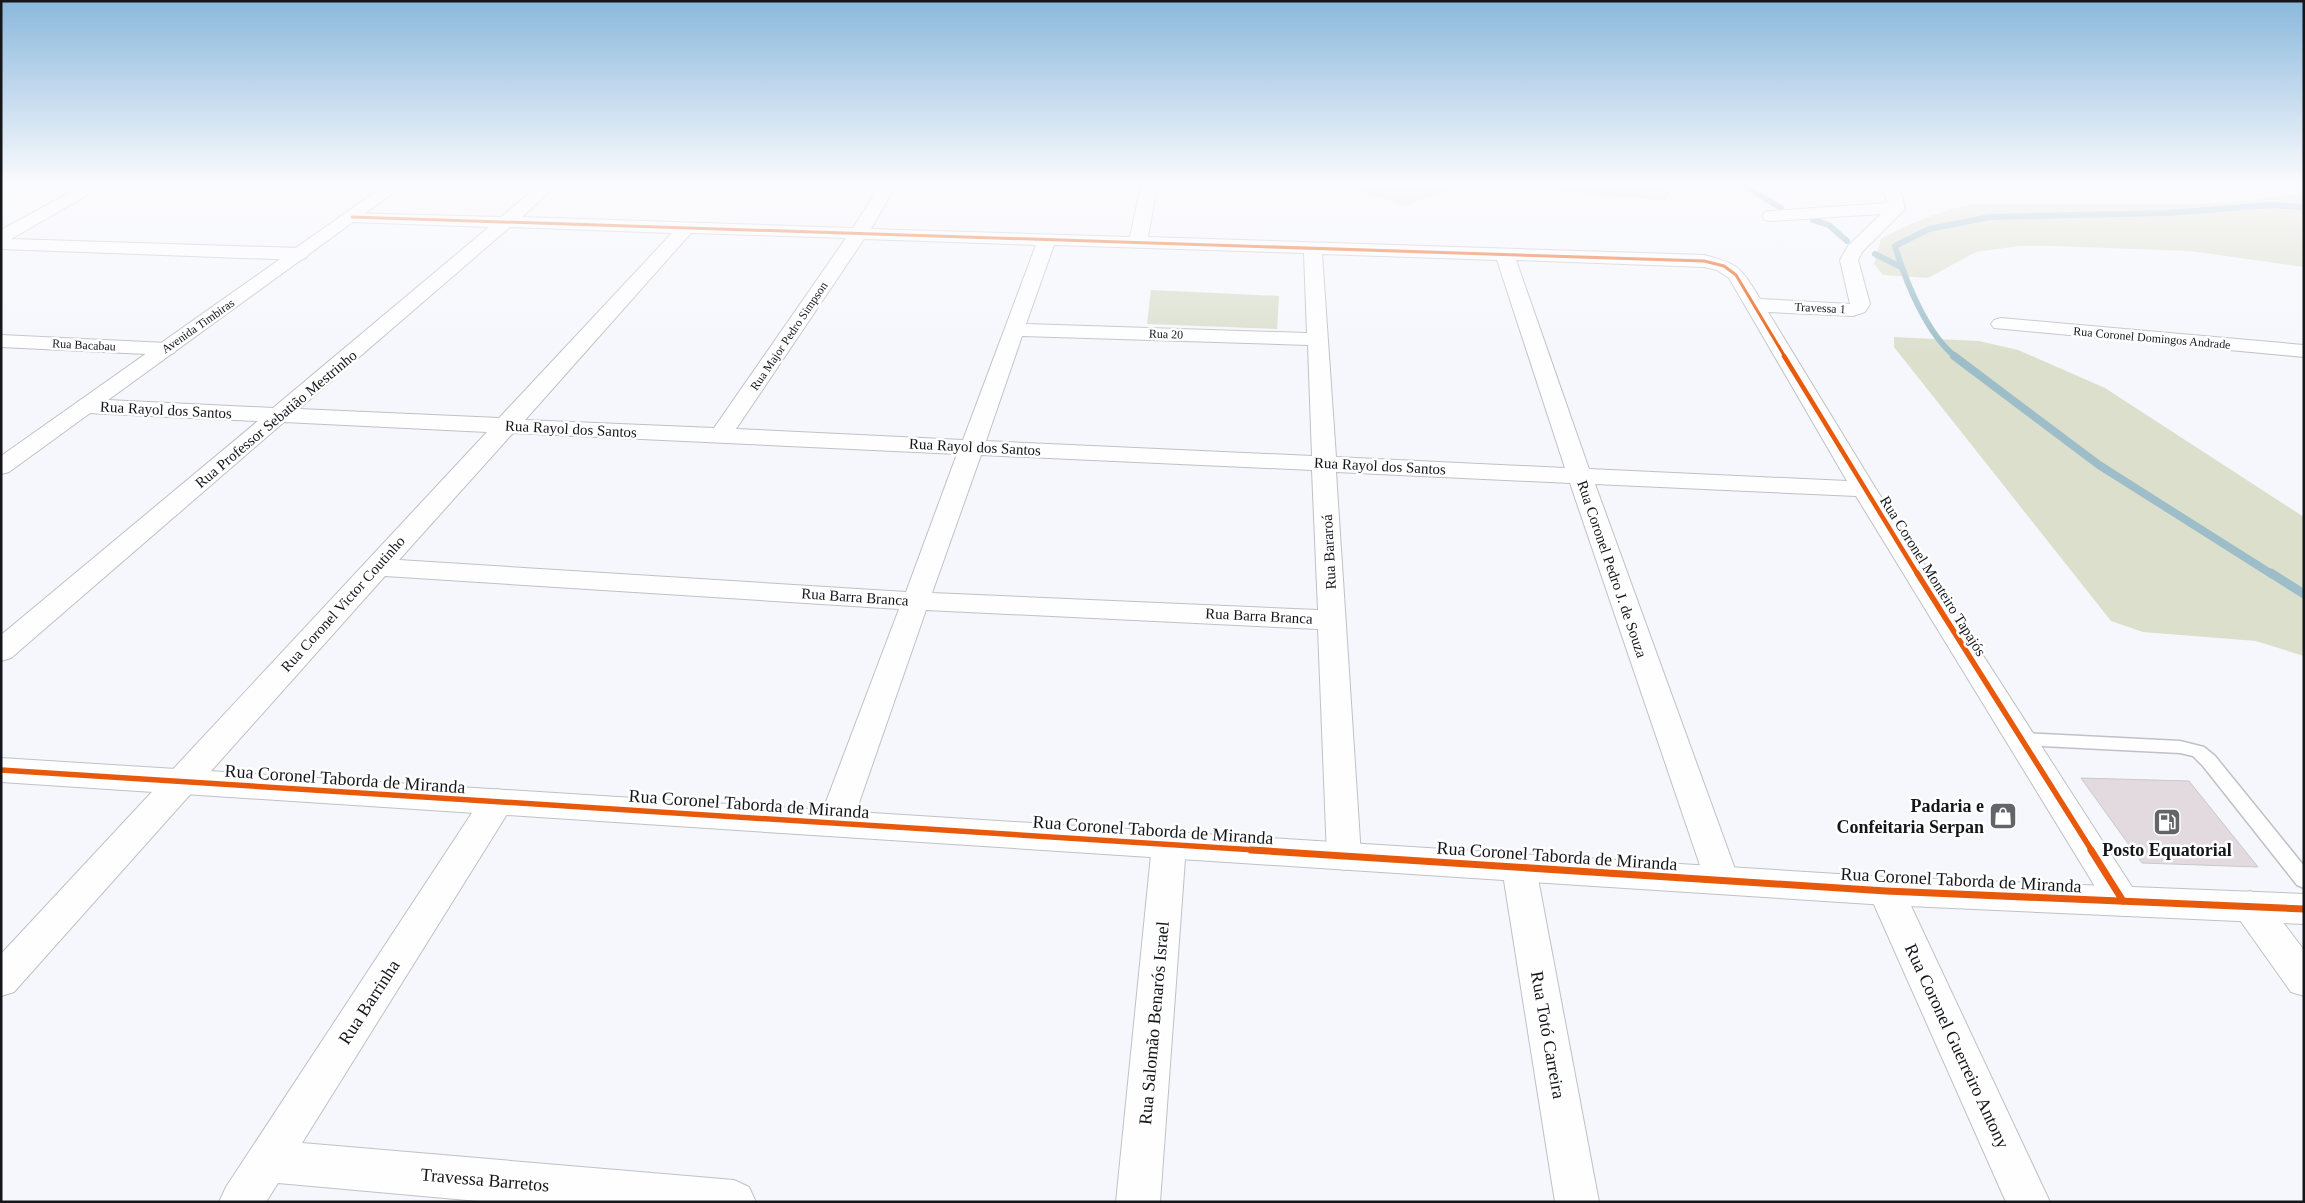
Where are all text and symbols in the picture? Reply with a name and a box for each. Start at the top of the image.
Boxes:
street label: Rua Major Pedro Simpson [748,279,830,393]
street label: Avenida Timbiras [159,296,237,356]
street label: Travessa 1 [1794,300,1846,316]
street label: Rua Coronel Domingos Andrade [2073,324,2231,352]
street label: Rua 20 [1149,326,1183,342]
street label: Rua Bacabau [52,336,116,354]
street label: Rua Professor Sebatião Mestrinho [192,347,360,491]
street label: Rua Rayol dos Santos [100,399,233,421]
street label: Rua Rayol dos Santos [505,418,638,440]
street label: Rua Rayol dos Santos [909,436,1042,458]
street label: Rua Rayol dos Santos [1314,455,1447,477]
street label: Rua Coronel Pedro J. de Souza [1574,478,1650,660]
street label: Rua Coronel Monteiro Tapajós [1877,493,1989,659]
street label: Rua Bararoá [1319,514,1339,590]
street label: Rua Coronel Victor Coutinho [278,533,408,675]
street label: Rua Barra Branca [801,585,909,609]
street label: Rua Barra Branca [1205,605,1313,627]
street label: Rua Coronel Taborda de Miranda [224,761,466,797]
street label: Rua Coronel Taborda de Miranda [628,786,870,822]
place label: Padaria e Confeitaria Serpan [1837,796,1984,837]
shop icon: Padaria e Confeitaria Serpan [1988,801,2018,831]
fuel station icon: Posto Equatorial [2152,807,2182,837]
street label: Rua Coronel Taborda de Miranda [1032,812,1274,848]
street label: Rua Coronel Taborda de Miranda [1436,838,1678,874]
place label: Posto Equatorial [2102,840,2232,860]
street label: Rua Coronel Taborda de Miranda [1840,864,2082,896]
street label: Rua Salomão Benarós Israel [1135,920,1173,1126]
street label: Rua Coronel Guerreiro Antony [1901,941,2013,1151]
street label: Rua Barrinha [334,956,404,1048]
street label: Rua Totó Carreira [1527,970,1569,1100]
street label: Travessa Barretos [420,1164,550,1196]

